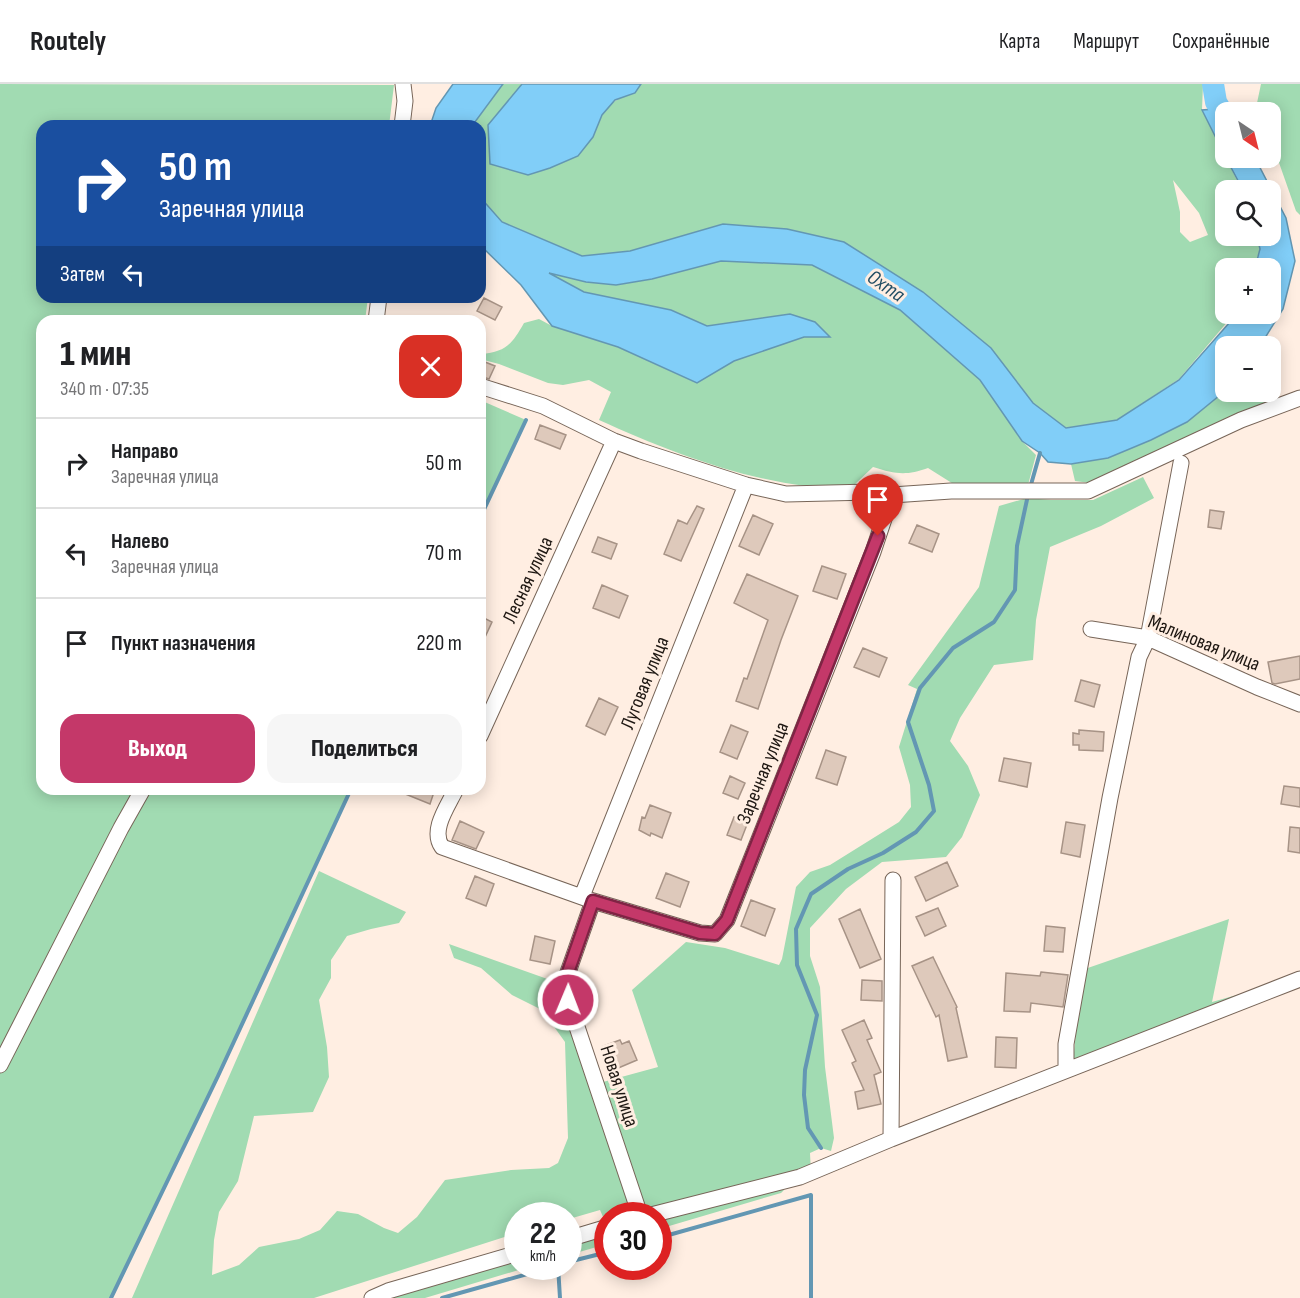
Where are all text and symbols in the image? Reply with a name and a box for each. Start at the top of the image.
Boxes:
text: Routely [30,25,106,58]
text: Карта [999,29,1040,54]
text: Маршрут [1073,29,1139,54]
text: Сохранённые [1172,29,1270,54]
north arrow [1215,102,1281,168]
map controls [1215,102,1281,402]
text: 50 m [159,142,232,193]
icon: right [60,144,138,222]
button: search [1215,180,1281,246]
text: Заречная улица [159,193,304,225]
icon: left [117,258,150,291]
button: + [1215,258,1281,324]
text: Затем [60,261,105,288]
water label: Охта [863,265,910,308]
text: 1 мин [60,333,131,376]
button: close [399,335,462,398]
button: − [1215,336,1281,402]
text: 340 m · 07:35 [60,377,149,401]
text: Направо [111,438,178,465]
icon: right [60,447,93,480]
text: 50 m [426,450,462,477]
text: Заречная улица [111,465,219,489]
pin [852,474,903,536]
icon: arrive [861,483,894,516]
text: Налево [111,528,169,555]
street label: Лесная улица [498,533,558,627]
icon: left [60,537,93,570]
text: 70 m [426,540,462,567]
text: Заречная улица [111,555,219,579]
street label: Малиновая улица [1145,610,1263,676]
icon: arrive [60,627,93,660]
text: Пункт назначения [111,630,255,657]
text: 220 m [416,630,462,657]
street label: Луговая улица [616,633,674,733]
button: Выход [60,714,255,783]
button: Поделиться [267,714,462,783]
street label: Заречная улица [732,719,794,827]
position arrow [536,968,600,1032]
street label: Новая улица [595,1042,643,1130]
speed limit sign: 30 [594,1202,672,1280]
text: 22 [530,1216,556,1252]
text: km/h [530,1247,556,1266]

